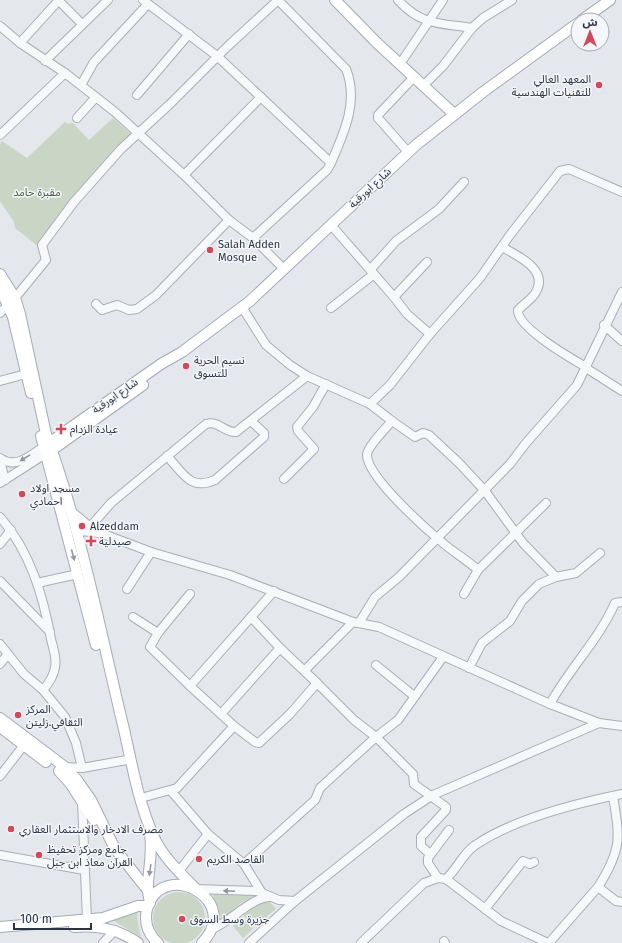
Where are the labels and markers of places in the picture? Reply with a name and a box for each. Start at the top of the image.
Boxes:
place label: المعهد العالي للتقنيات الهندسية [512,73,591,99]
marker: المعهد العالي للتقنيات الهندسية [594,80,604,90]
place label: Salah Adden Mosque [218,238,280,264]
marker: Salah Adden Mosque [205,245,215,255]
place label: نسيم الحرية للتسوق [194,354,245,380]
marker: نسيم الحرية للتسوق [181,361,191,371]
marker: عيادة الزدام [55,423,67,435]
place label: عيادة الزدام [70,423,119,437]
place label: مسجد اولاد احمادي [30,482,80,510]
marker: مسجد اولاد احمادي [17,489,27,499]
place label: Alzeddam [90,520,139,533]
marker: Alzeddam [77,521,87,531]
place label: صيدلية [99,535,131,548]
marker: صيدلية [86,536,96,546]
place label: المركز الثقافي.زليتن [25,703,83,731]
marker: المركز الثقافي.زليتن [13,710,23,720]
place label: مصرف اﻻدخار واﻻستثمار العقاري [19,823,164,838]
marker: مصرف اﻻدخار واﻻستثمار العقاري [6,824,16,834]
place label: جامع ومركز تحفيظ القرآن معاذ ابن جبل [47,843,133,869]
marker: جامع ومركز تحفيظ القرآن معاذ ابن جبل [34,850,44,860]
place label: القاصد الكريم [207,853,264,868]
marker: القاصد الكريم [194,854,204,864]
place label: جزيرة وسط السوق [190,913,270,926]
marker: جزيرة وسط السوق [177,914,187,924]

